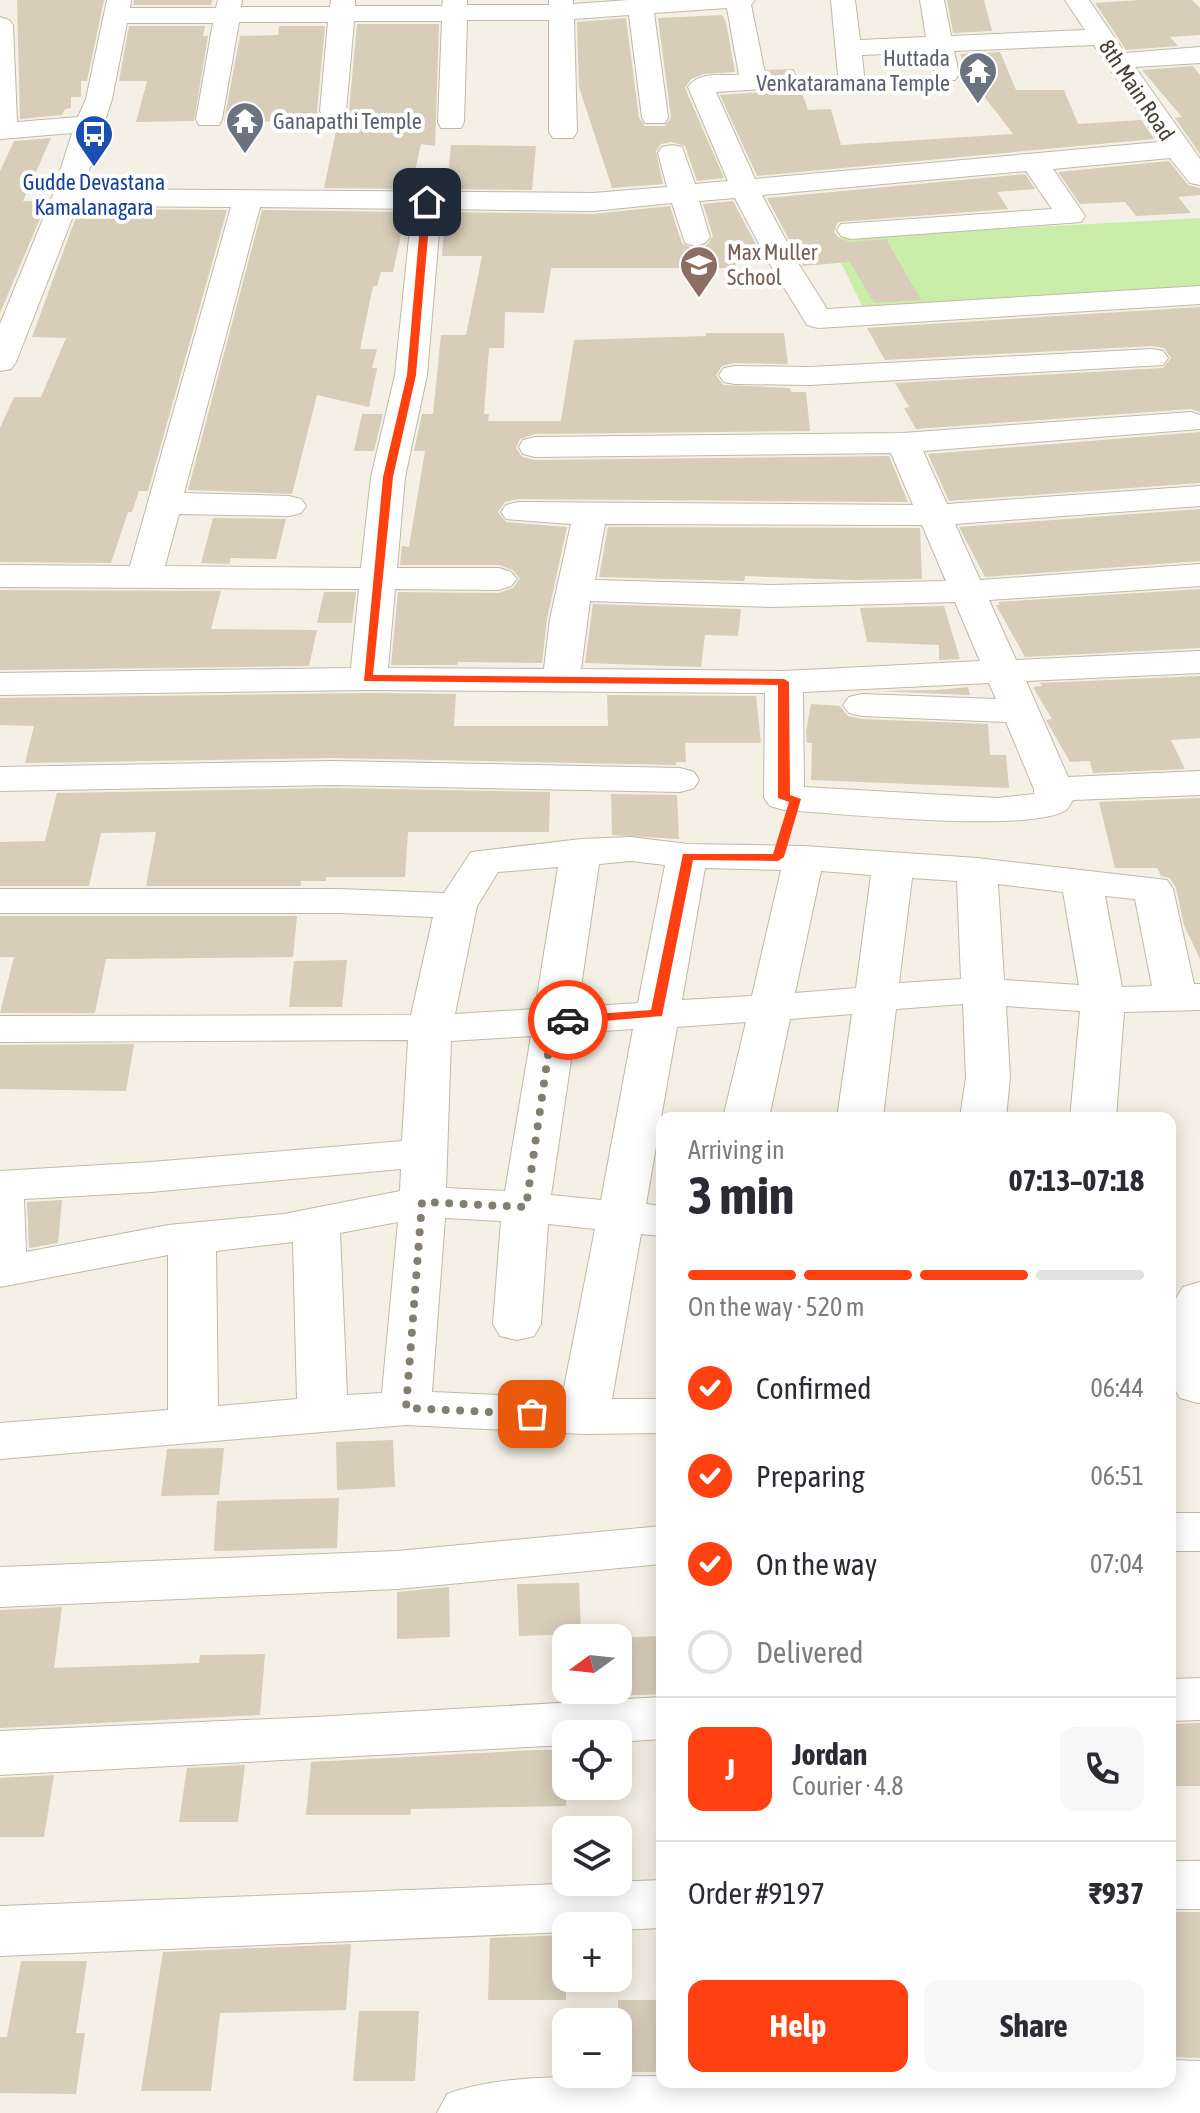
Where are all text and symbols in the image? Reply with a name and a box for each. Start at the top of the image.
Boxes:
street label: 8th Main Road [1094,35,1180,145]
place label: Huttada Venkataramana Temple [756,45,950,96]
temple icon: Huttada Venkataramana Temple [957,50,999,105]
temple icon: Ganapathi Temple [224,100,266,155]
place label: Ganapathi Temple [273,108,422,134]
bus stop icon: Gudde Devastana Kamalanagara [73,113,115,168]
pin [393,168,461,236]
place label: Gudde Devastana Kamalanagara [23,169,165,220]
icon: home [405,180,449,224]
place label: Max Muller School [727,239,818,290]
school or university icon: Max Muller School [678,244,720,299]
courier [528,980,608,1060]
icon: car [546,998,590,1042]
text: Arriving in [688,1135,785,1165]
text: 07:13–07:18 [1009,1163,1144,1197]
text: 3 min [688,1165,794,1225]
text: On the way · 520 m [688,1292,865,1322]
icon: check [688,1366,732,1410]
text: Confirmed [756,1371,871,1405]
text: 06:44 [1090,1373,1144,1403]
pin [498,1380,566,1448]
icon: bag [510,1392,554,1436]
icon: check [688,1454,732,1498]
text: Preparing [756,1459,865,1493]
text: 06:51 [1090,1461,1144,1491]
icon: check [688,1542,732,1586]
text: On the way [756,1547,877,1581]
text: 07:04 [1090,1549,1144,1579]
north arrow [552,1624,632,1704]
map controls [552,1624,632,2088]
text: Delivered [756,1635,864,1669]
button: locate [552,1720,632,1800]
button: phone [1060,1727,1144,1811]
text: Jordan [792,1737,867,1771]
text: J [725,1752,735,1786]
text: Courier · 4.8 [792,1771,903,1801]
button: layers [552,1816,632,1896]
text: Order #9197 [688,1876,825,1910]
text: ₹937 [1089,1876,1144,1910]
button: + [552,1912,632,1992]
button: Help [688,1980,908,2072]
button: Share [924,1980,1144,2072]
button: − [552,2008,632,2088]

